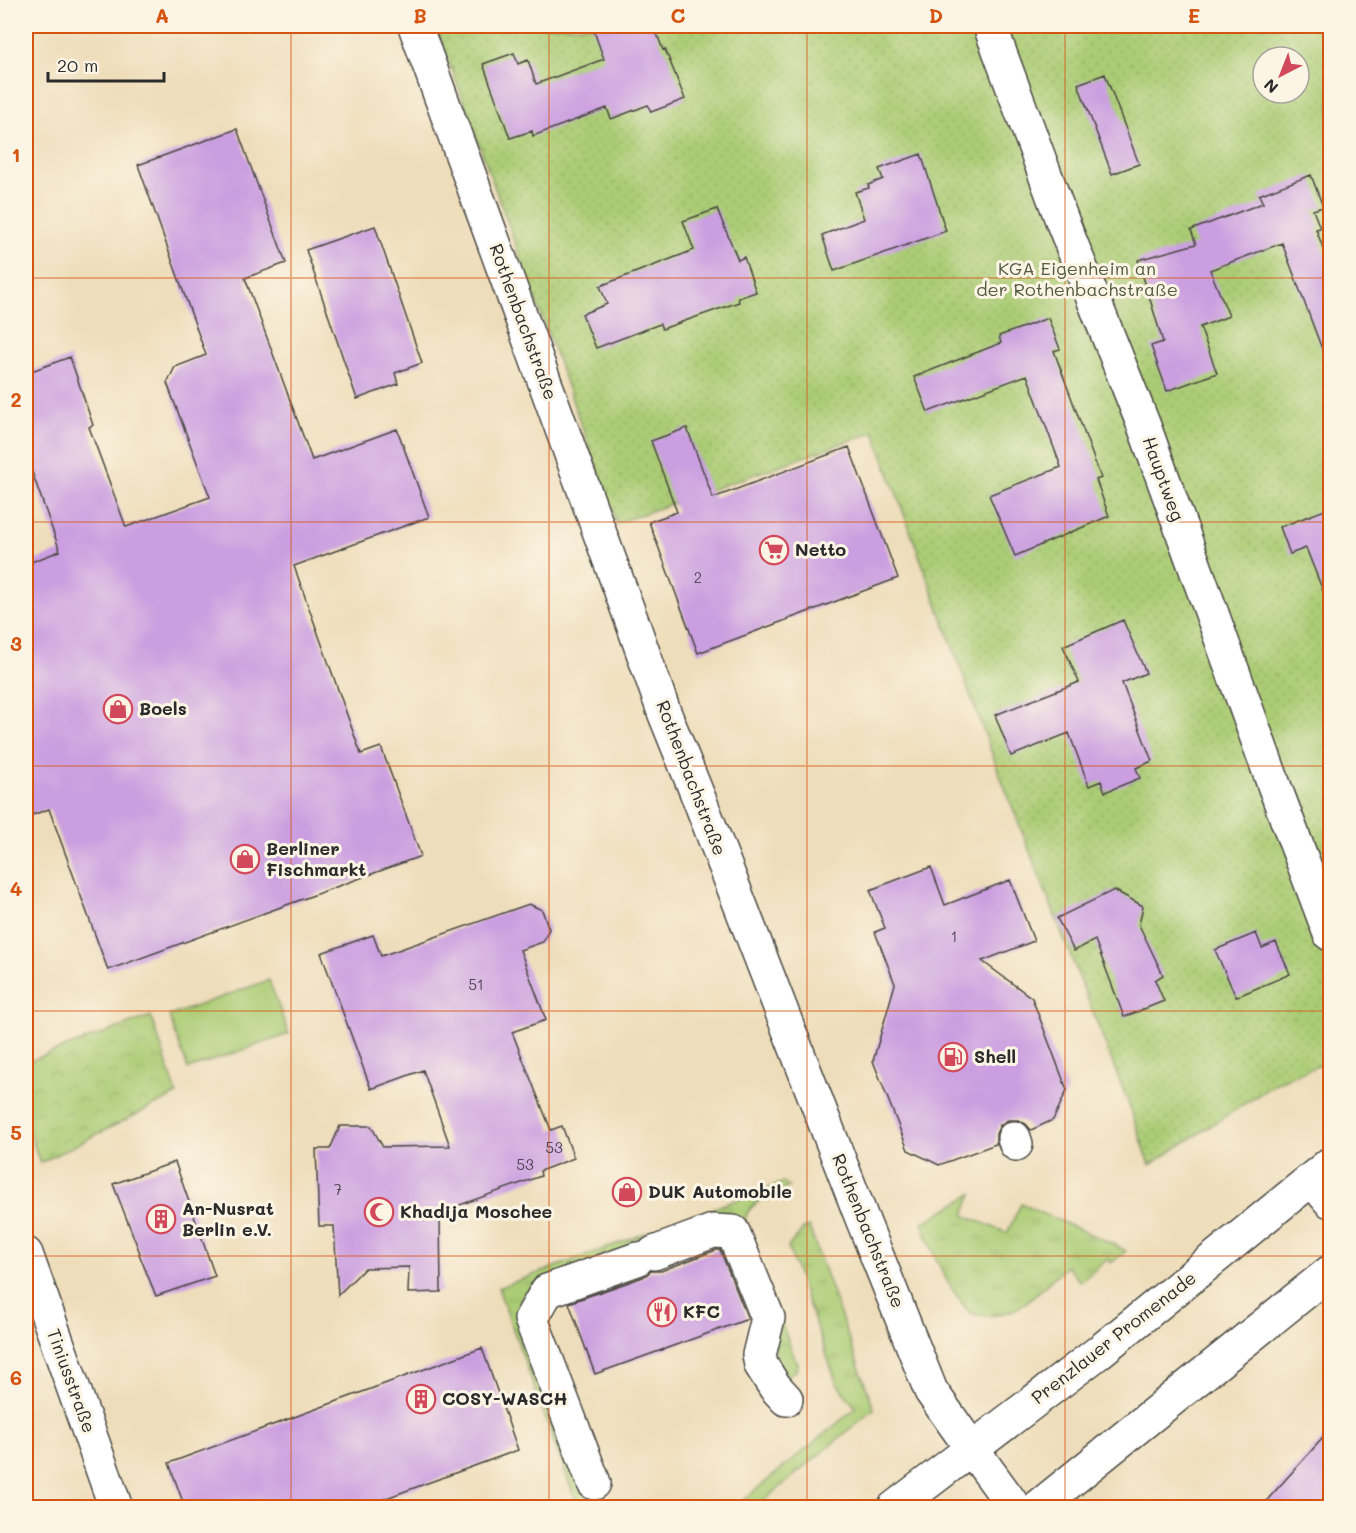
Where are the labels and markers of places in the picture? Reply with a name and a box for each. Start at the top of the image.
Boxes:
supermarket icon: Netto [758,534,790,566]
place label: Netto [795,537,846,561]
shop icon: Boels [102,693,134,725]
place label: Boels [139,696,187,720]
place label: Berliner Fischmarkt [266,836,366,881]
shop icon: Berliner Fischmarkt [229,843,261,875]
fuel station icon: Shell [937,1041,969,1073]
place label: Shell [974,1044,1016,1068]
shop icon: DUK Automobile [611,1176,643,1208]
place label: DUK Automobile [648,1179,792,1203]
place label: An-Nusrat Berlin e.V. [182,1196,274,1241]
mosque icon: Khadija Moschee [363,1196,395,1228]
place label: Khadija Moschee [400,1199,553,1223]
building icon: An-Nusrat Berlin e.V. [145,1203,177,1235]
restaurant icon: KFC [646,1296,678,1328]
place label: KFC [683,1299,720,1323]
building icon: COSY-WASCH [405,1383,437,1415]
place label: COSY-WASCH [442,1386,568,1410]

